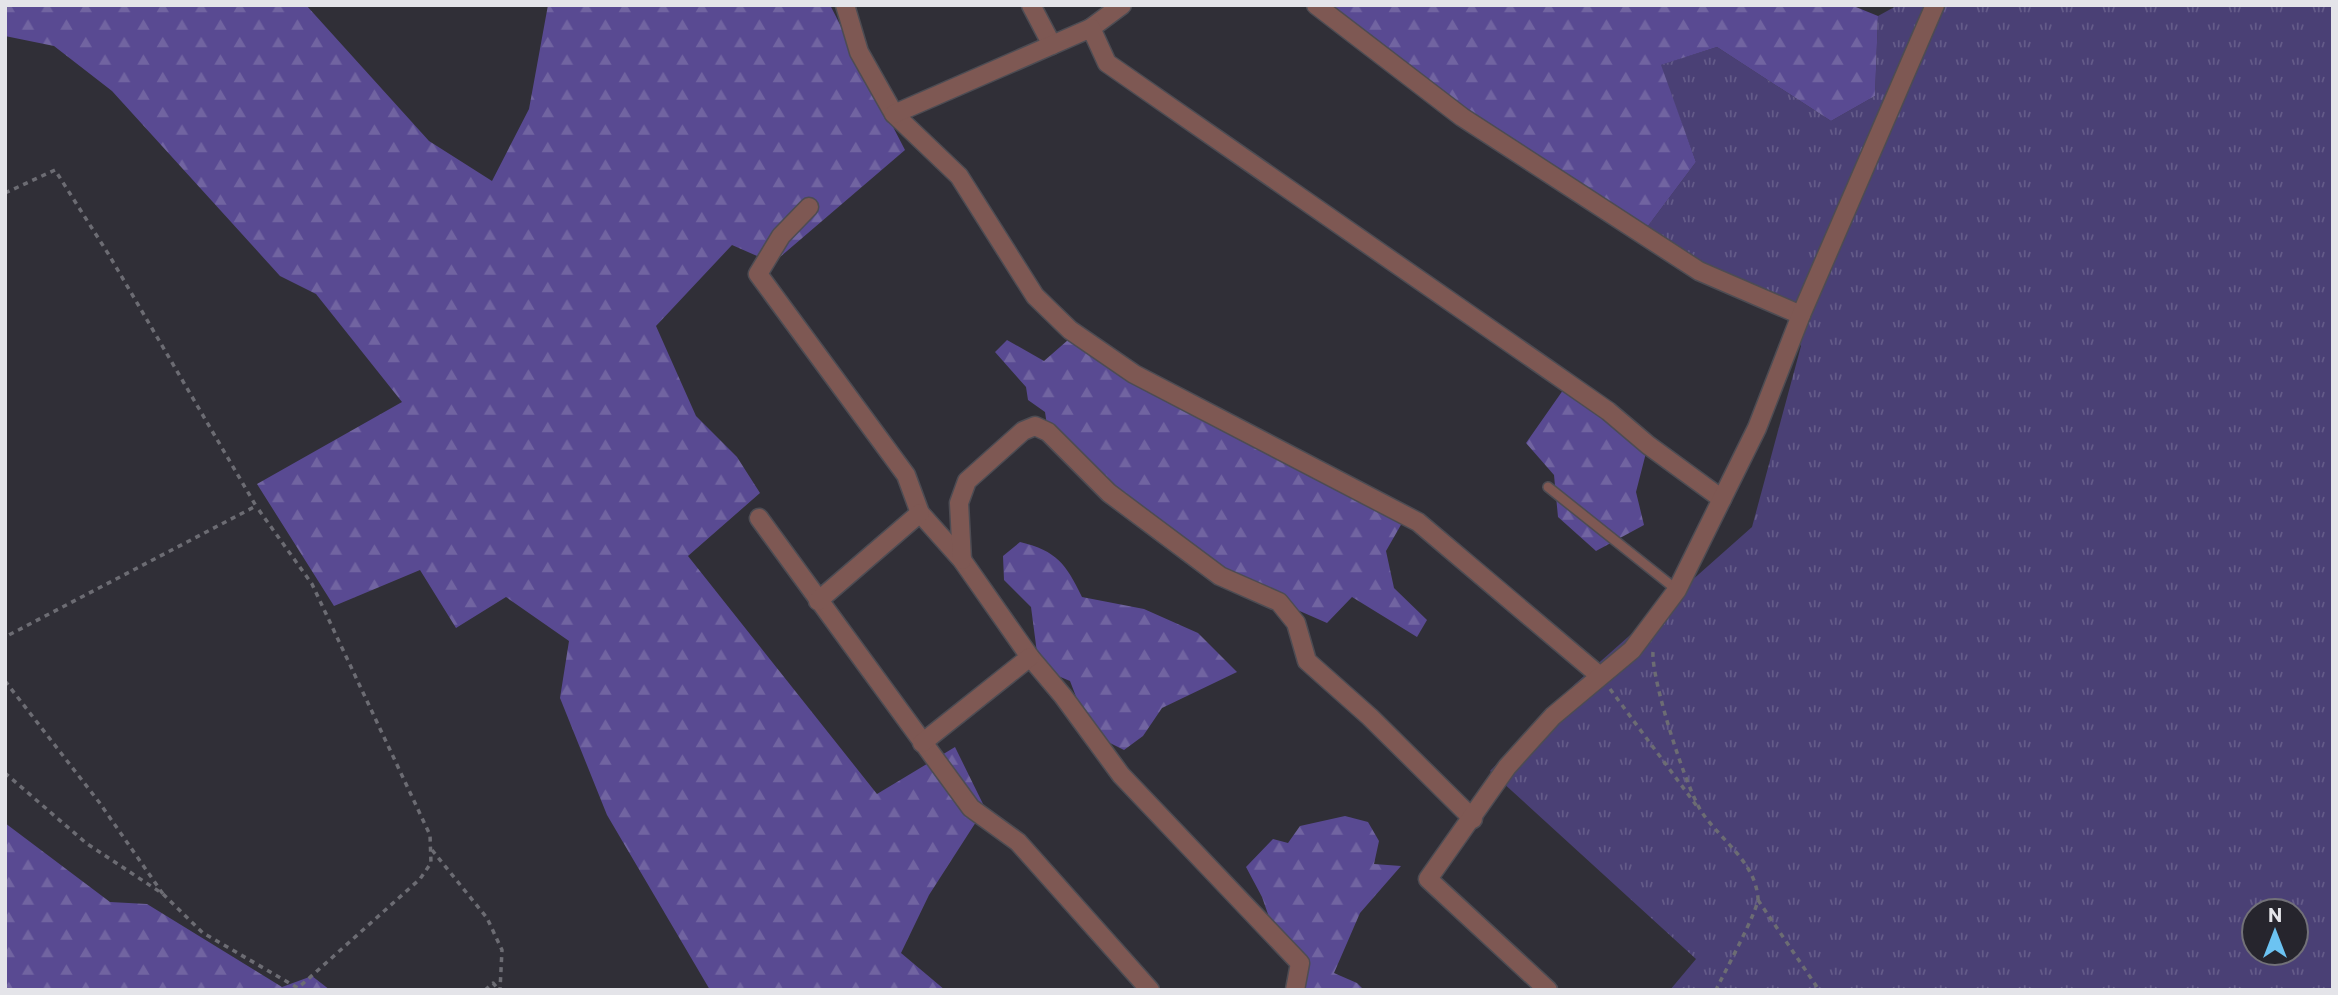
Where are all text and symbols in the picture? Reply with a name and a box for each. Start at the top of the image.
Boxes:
north arrow [2240,897,2310,967]
text: N [2268,903,2282,926]

